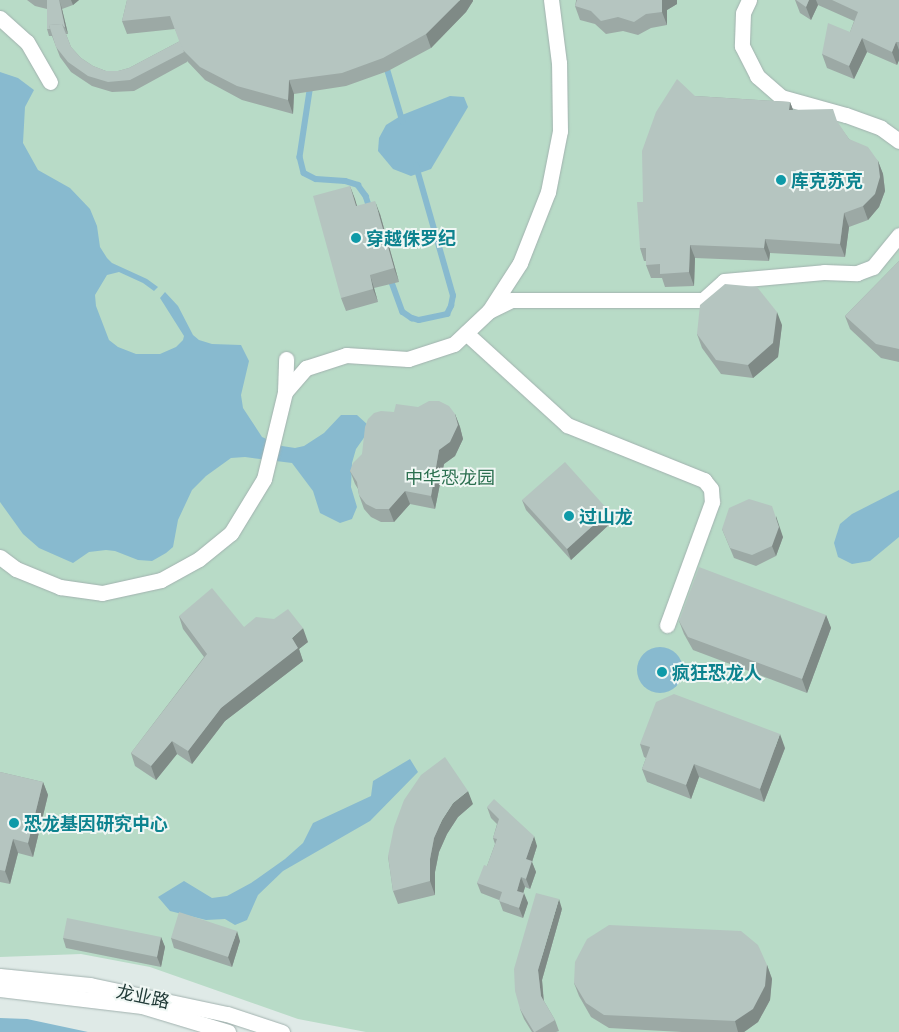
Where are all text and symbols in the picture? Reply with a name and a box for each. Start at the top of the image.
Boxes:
place label: 库克苏克 [791,169,863,191]
marker: 库克苏克 [775,174,787,186]
place label: 穿越侏罗纪 [366,227,456,249]
marker: 穿越侏罗纪 [350,232,362,244]
park label: 中华恐龙园 [405,466,495,488]
place label: 过山龙 [579,505,633,527]
marker: 过山龙 [563,510,575,522]
place label: 疯狂恐龙人 [672,661,762,683]
marker: 疯狂恐龙人 [656,666,668,678]
place label: 恐龙基因研究中心 [24,812,168,834]
marker: 恐龙基因研究中心 [8,817,20,829]
street label: 龙业路 [114,980,172,1012]

